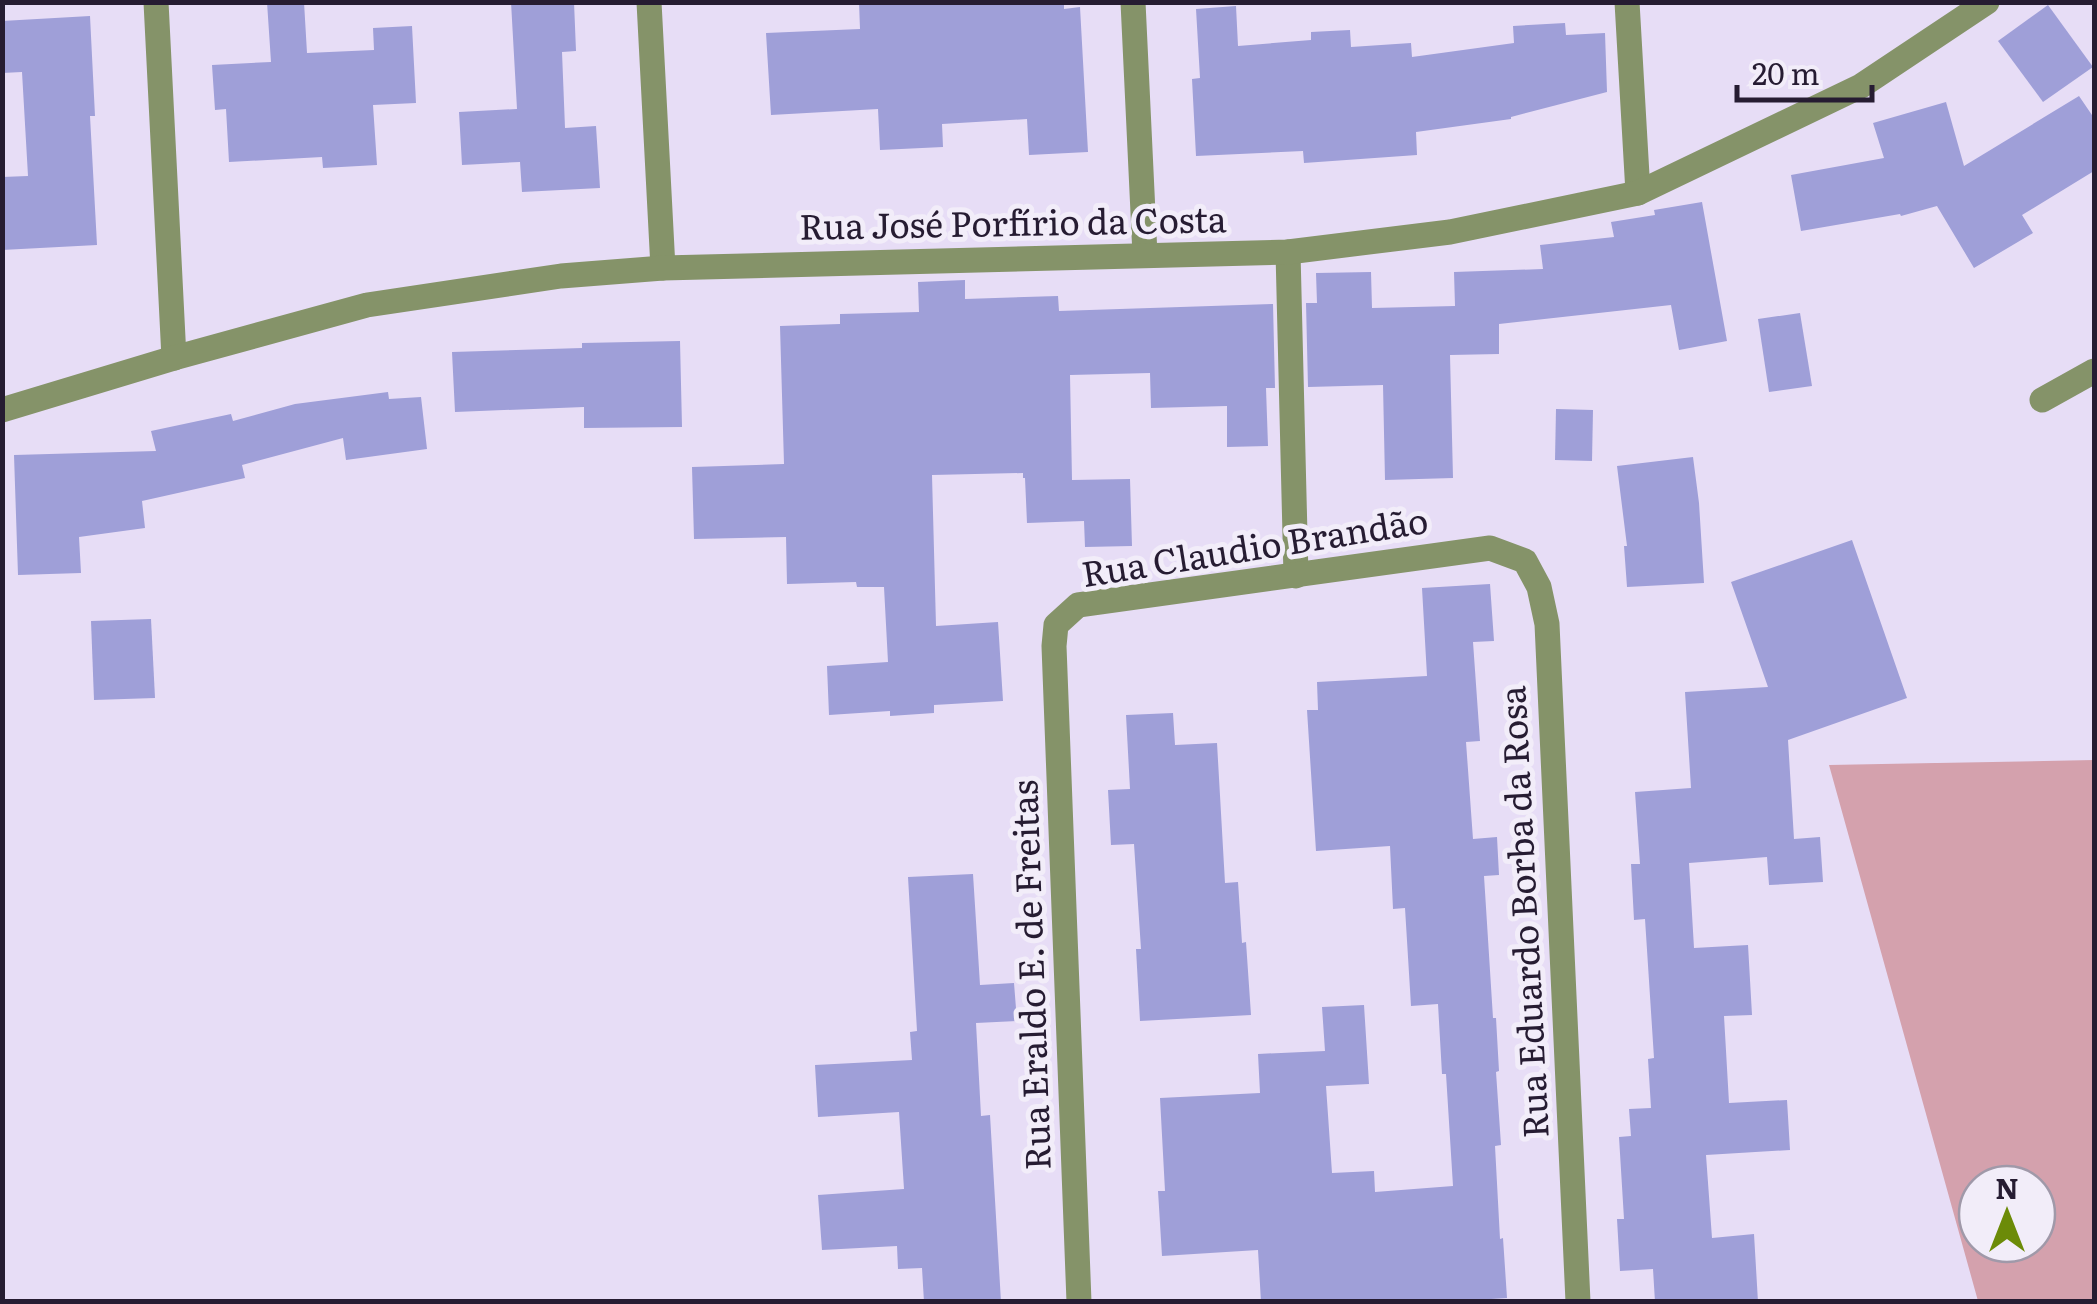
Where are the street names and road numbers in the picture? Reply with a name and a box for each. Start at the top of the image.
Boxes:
street label: Rua José Porfírio da Costa [799,191,1227,251]
street label: Rua Claudio Brandão [1078,492,1432,598]
street label: Rua Eduardo Borba da Rosa [1484,684,1560,1140]
street label: Rua Eraldo E. de Freitas [996,779,1062,1171]

